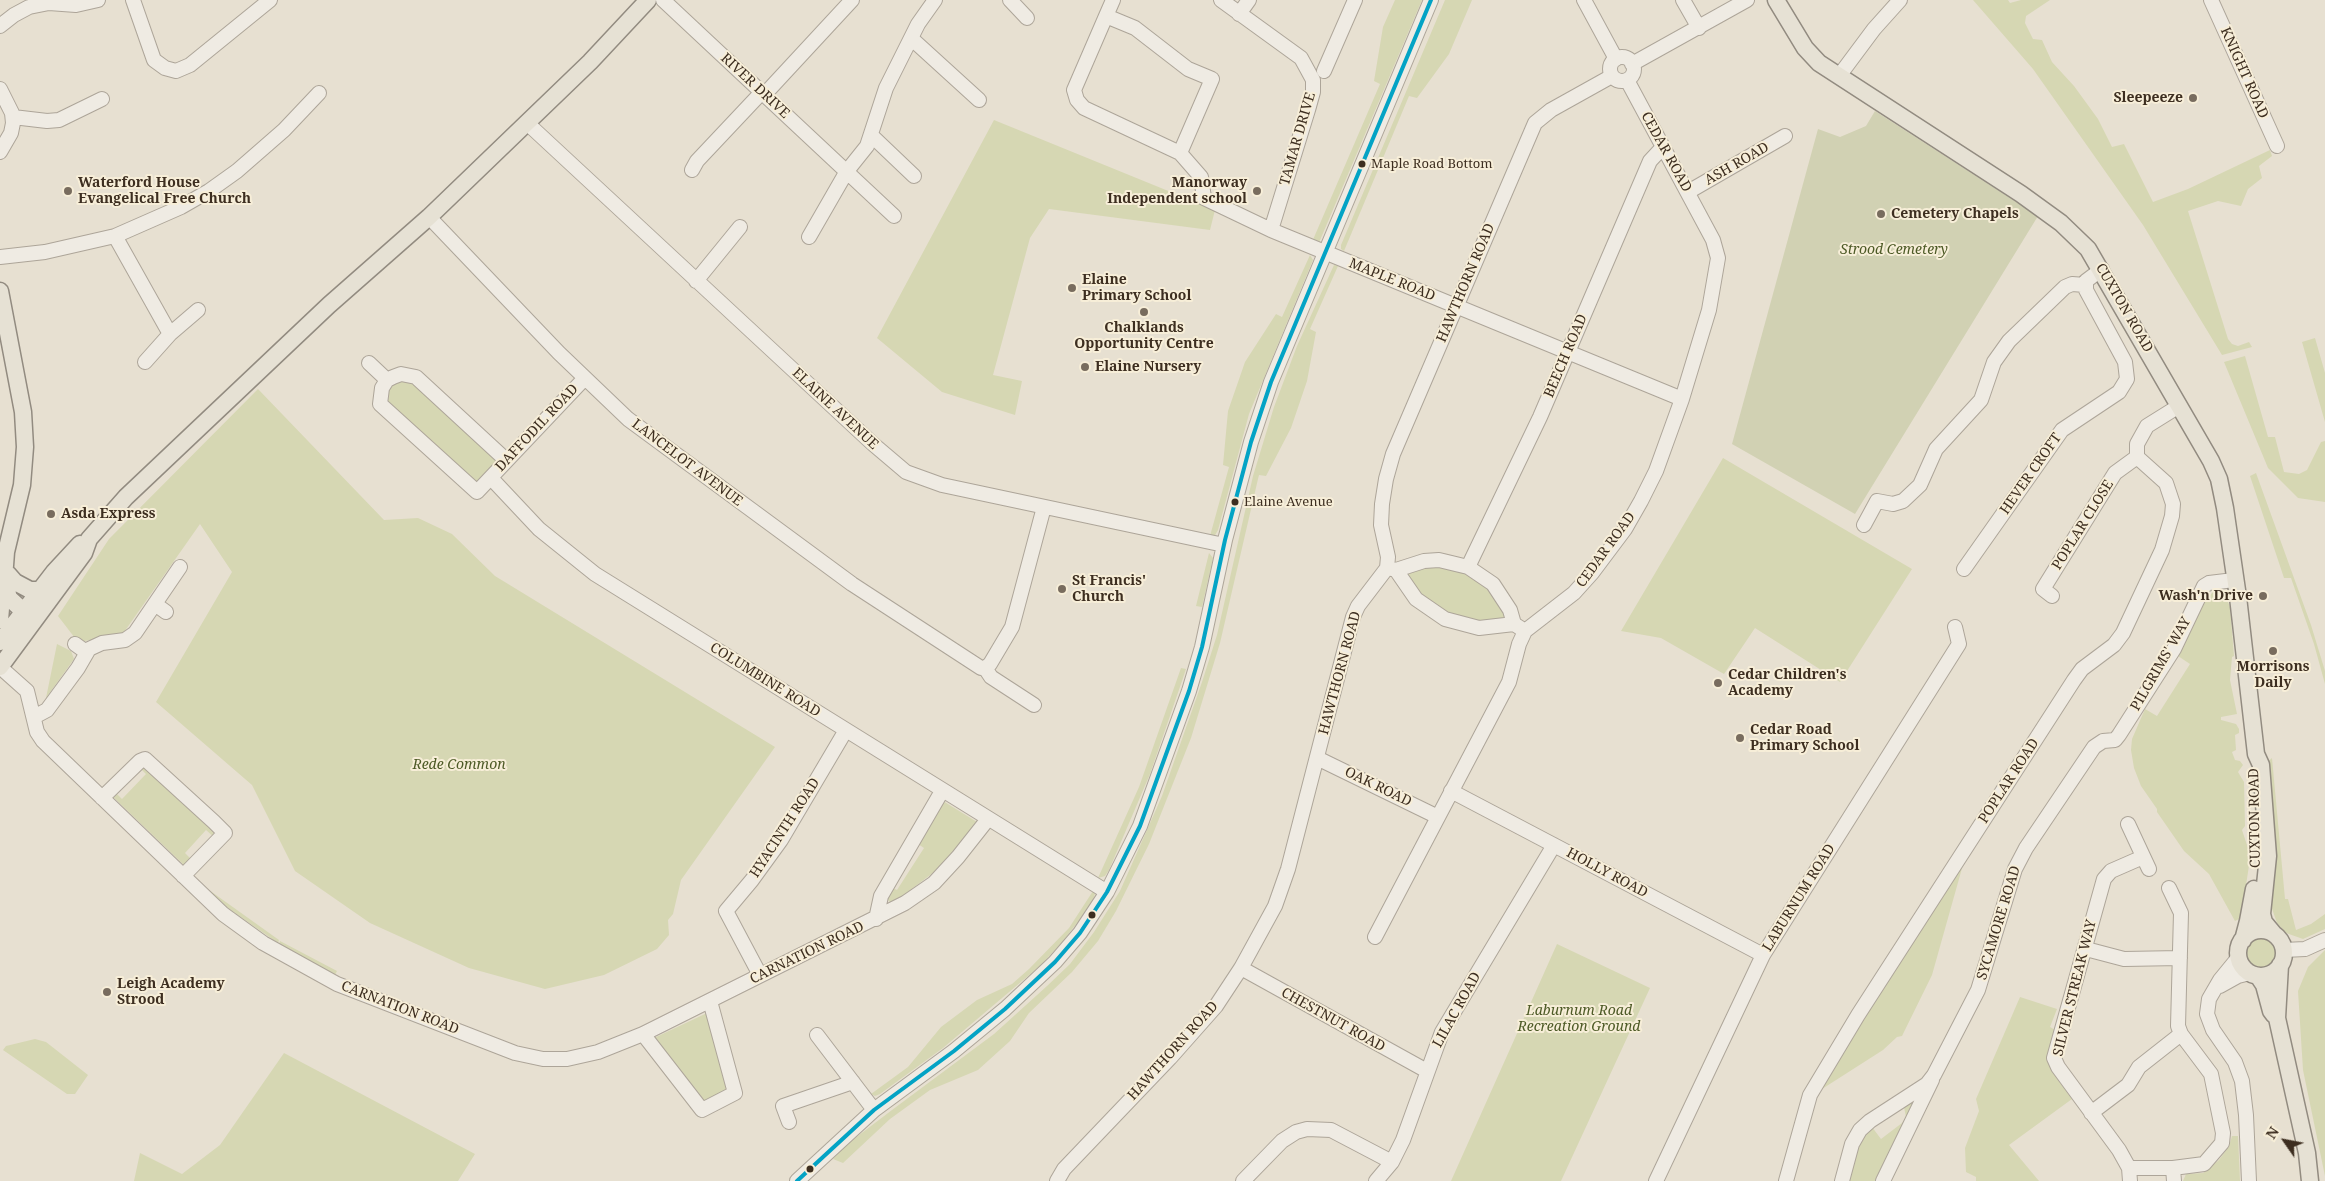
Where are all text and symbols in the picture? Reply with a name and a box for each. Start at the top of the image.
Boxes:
street label: KNIGHT ROAD [2216,25,2272,121]
street label: RIVER DRIVE [717,50,793,122]
street label: TAMAR DRIVE [1277,90,1319,188]
place label: Sleepeeze [2113,90,2183,106]
marker: Sleepeeze [2187,92,2199,104]
street label: CEDAR ROAD [1637,109,1695,195]
street label: ASH ROAD [1702,139,1772,189]
place label: Maple Road Bottom [1371,156,1493,172]
marker: Maple Road Bottom [1357,159,1367,169]
place label: Waterford House Evangelical Free Church [78,175,251,208]
place label: Manorway Independent school [1107,175,1247,208]
marker: Waterford House Evangelical Free Church [62,185,74,197]
marker: Manorway Independent school [1251,185,1263,197]
place label: Cemetery Chapels [1891,206,2019,222]
marker: Cemetery Chapels [1875,208,1887,220]
street label: HAWTHORN ROAD [1433,221,1499,345]
park label: Strood Cemetery [1840,242,1948,258]
street label: MAPLE ROAD [1346,255,1438,305]
street label: CUXTON ROAD [2092,261,2156,355]
place label: Elaine Primary School [1082,272,1191,304]
marker: Elaine Primary School [1066,282,1078,294]
marker: Chalklands Opportunity Centre [1138,306,1150,318]
street label: BEECH ROAD [1541,312,1591,400]
place label: Chalklands Opportunity Centre [1074,320,1214,352]
place label: Elaine Nursery [1095,359,1201,375]
marker: Elaine Nursery [1079,361,1091,373]
street label: ELAINE AVENUE [788,365,882,453]
street label: DAFFODIL ROAD [492,381,582,475]
street label: LANCELOT AVENUE [628,416,746,510]
street label: HEVER CROFT [1997,430,2065,518]
street label: POPLAR CLOSE [2049,477,2117,573]
place label: Elaine Avenue [1244,494,1333,510]
marker: Elaine Avenue [1230,497,1240,507]
place label: Asda Express [61,506,155,522]
marker: Asda Express [45,508,57,520]
street label: CEDAR ROAD [1573,509,1639,591]
place label: St Francis' Church [1072,573,1146,606]
marker: St Francis' Church [1056,583,1068,595]
place label: Wash'n Drive [2159,588,2253,604]
marker: Wash'n Drive [2257,590,2269,602]
street label: HAWTHORN ROAD [1315,609,1365,737]
street label: PILGRIMS' WAY [2127,614,2195,714]
street label: COLUMBINE ROAD [707,639,823,721]
marker: Morrisons Daily [2267,645,2279,657]
place label: Morrisons Daily [2237,659,2309,692]
place label: Cedar Children's Academy [1728,667,1846,700]
marker: Cedar Children's Academy [1712,677,1724,689]
place label: Cedar Road Primary School [1750,722,1859,754]
marker: Cedar Road Primary School [1734,732,1746,744]
street label: POPLAR ROAD [1975,735,2043,827]
park label: Rede Common [412,757,506,773]
street label: OAK ROAD [1342,764,1414,810]
street label: CUXTON ROAD [2246,768,2264,868]
street label: HYACINTH ROAD [747,775,823,881]
street label: LABURNUM ROAD [1759,841,1839,955]
street label: HOLLY ROAD [1564,845,1650,901]
street label: SYCAMORE ROAD [1974,864,2024,982]
unlabelled marker [1087,910,1097,920]
street label: CARNATION ROAD [747,918,867,988]
street label: SILVER STREAK WAY [2050,918,2100,1058]
street label: LILAC ROAD [1429,969,1485,1051]
place label: Leigh Academy Strood [117,976,225,1009]
street label: CARNATION ROAD [339,978,461,1038]
street label: CHESTNUT ROAD [1278,984,1388,1056]
marker: Leigh Academy Strood [101,986,113,998]
street label: HAWTHORN ROAD [1124,998,1222,1104]
park label: Laburnum Road Recreation Ground [1518,1003,1640,1036]
north arrow [2260,1116,2310,1166]
text: N [2261,1123,2283,1142]
unlabelled marker [805,1164,815,1174]

